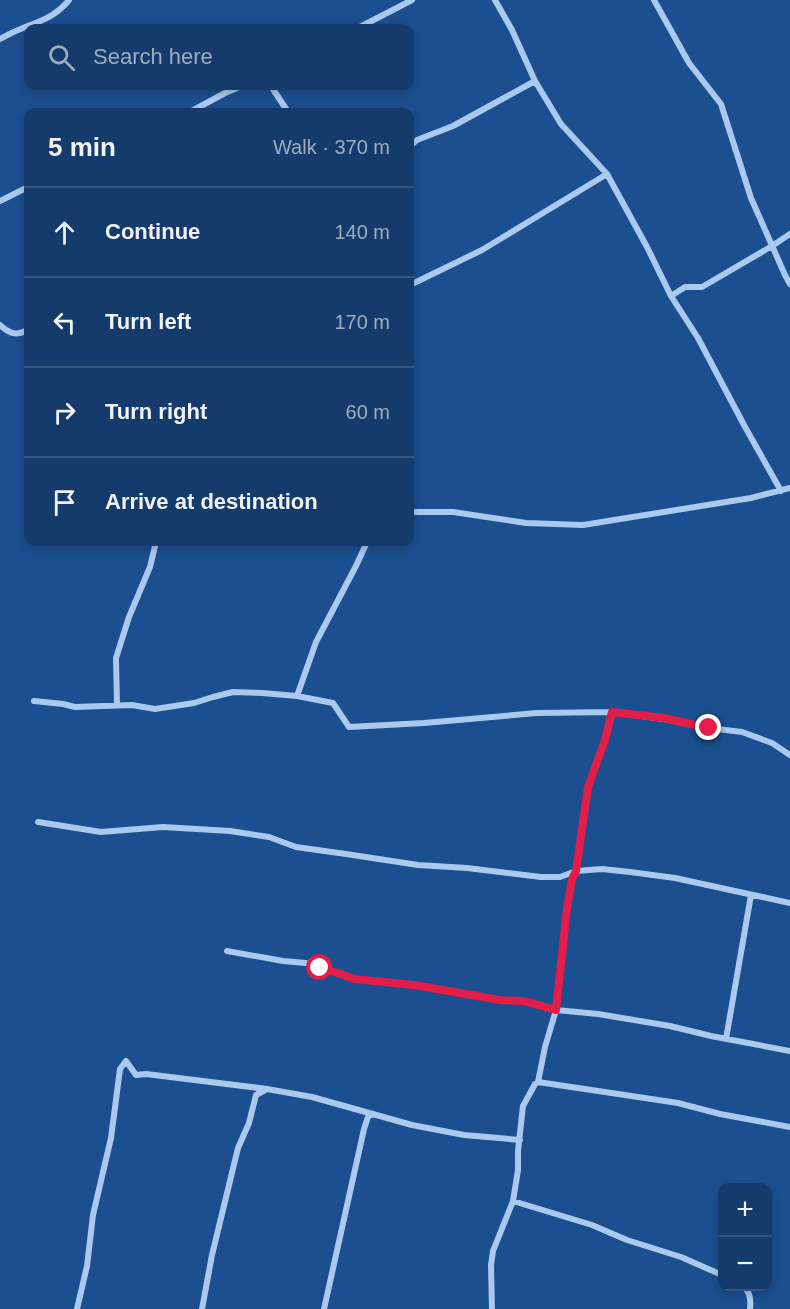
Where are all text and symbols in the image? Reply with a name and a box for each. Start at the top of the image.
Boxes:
search box [24,24,414,90]
icon: search [45,41,78,74]
text: Search here [93,44,213,69]
text: 5 min [48,132,116,162]
text: Walk · 370 m [273,136,390,158]
icon: ahead [48,216,81,249]
text: Continue [105,219,200,244]
text: 140 m [334,221,390,243]
icon: left [48,306,81,339]
text: Turn left [105,309,191,334]
text: 170 m [334,311,390,333]
icon: right [48,396,81,429]
text: Turn right [105,399,207,424]
text: 60 m [346,401,390,423]
icon: arrive [48,486,81,519]
text: Arrive at destination [105,489,318,514]
route end [695,714,721,740]
route start [306,954,332,980]
map controls [718,1183,772,1291]
button: + [718,1183,772,1237]
button: − [718,1237,772,1291]

